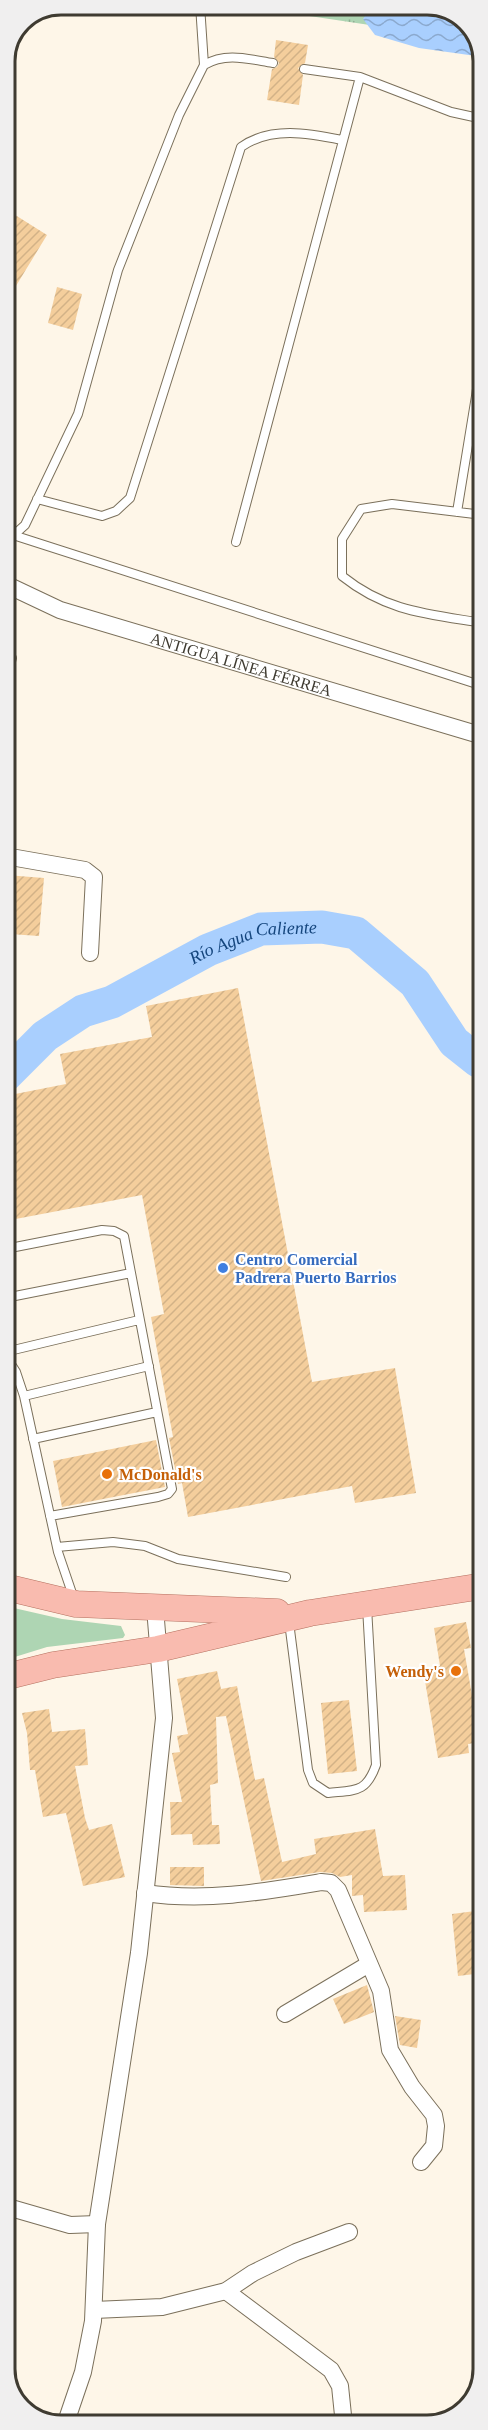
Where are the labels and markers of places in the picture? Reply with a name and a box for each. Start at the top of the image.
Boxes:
place label: Centro Comercial Padrera Puerto Barrios [235,1251,396,1286]
marker: Centro Comercial Padrera Puerto Barrios [216,1261,230,1275]
place label: McDonald's [119,1466,202,1483]
marker: McDonald's [100,1467,114,1481]
place label: Wendy's [385,1663,444,1681]
marker: Wendy's [449,1664,463,1678]

